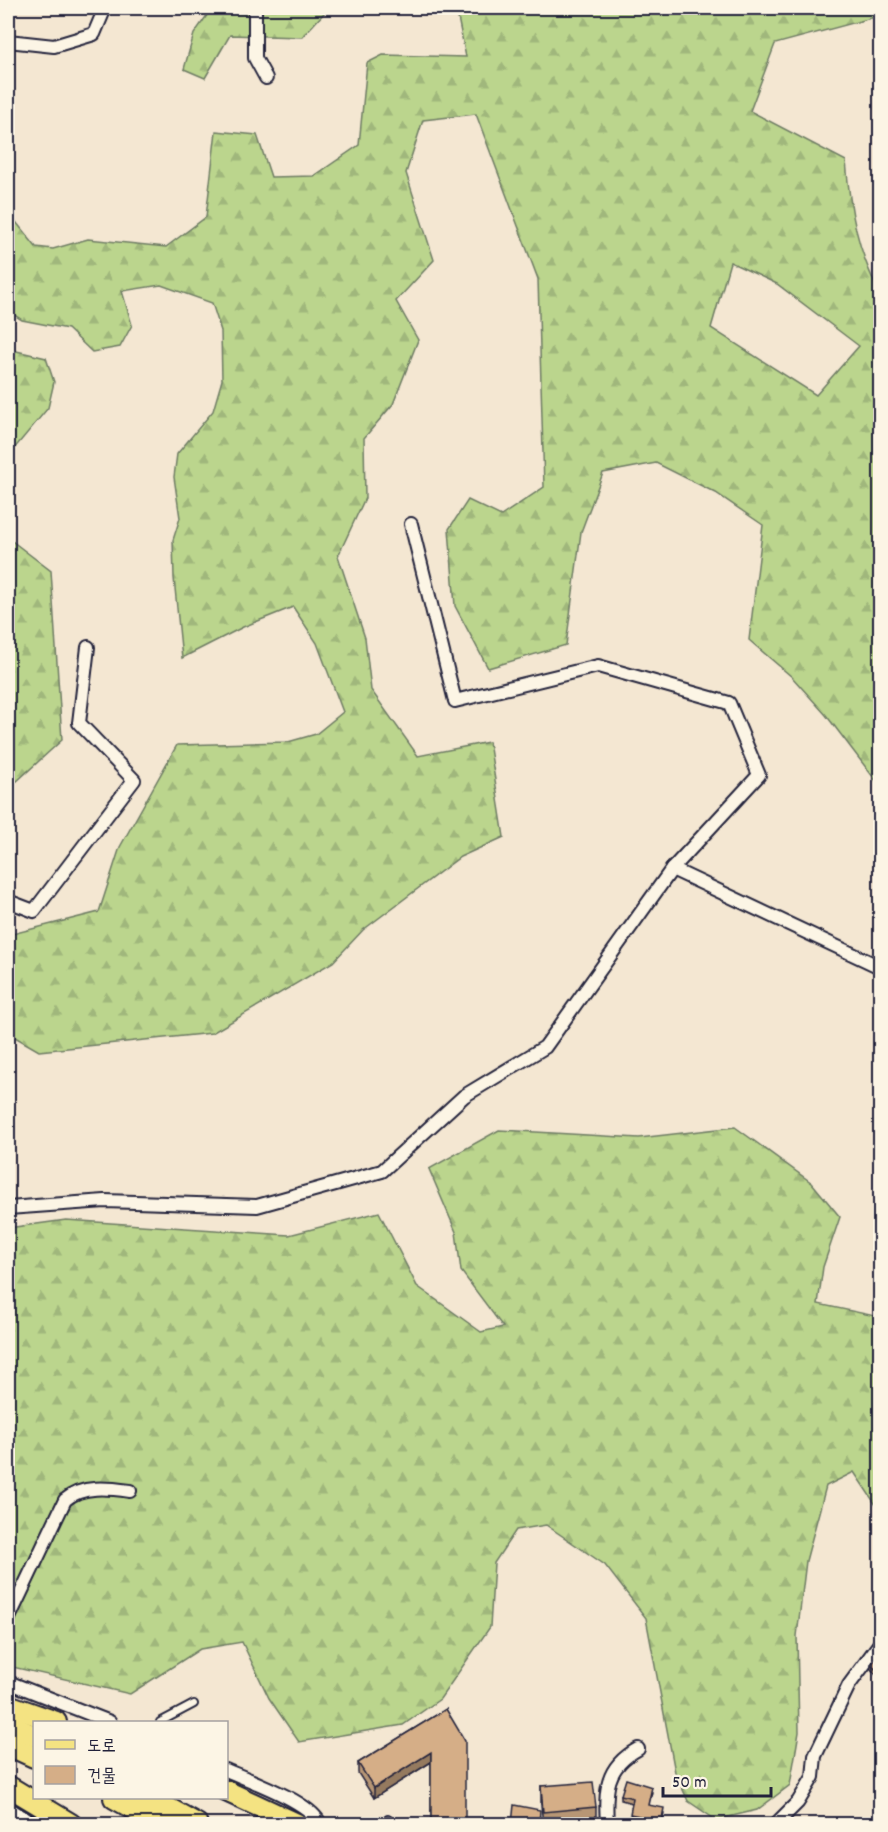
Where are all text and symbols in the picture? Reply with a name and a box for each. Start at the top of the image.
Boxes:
legend [33,1721,228,1799]
text: 도로 [87,1735,116,1760]
scale bar [663,1760,771,1798]
text: 건물 [87,1765,116,1790]
text: 50 m [672,1771,707,1796]

